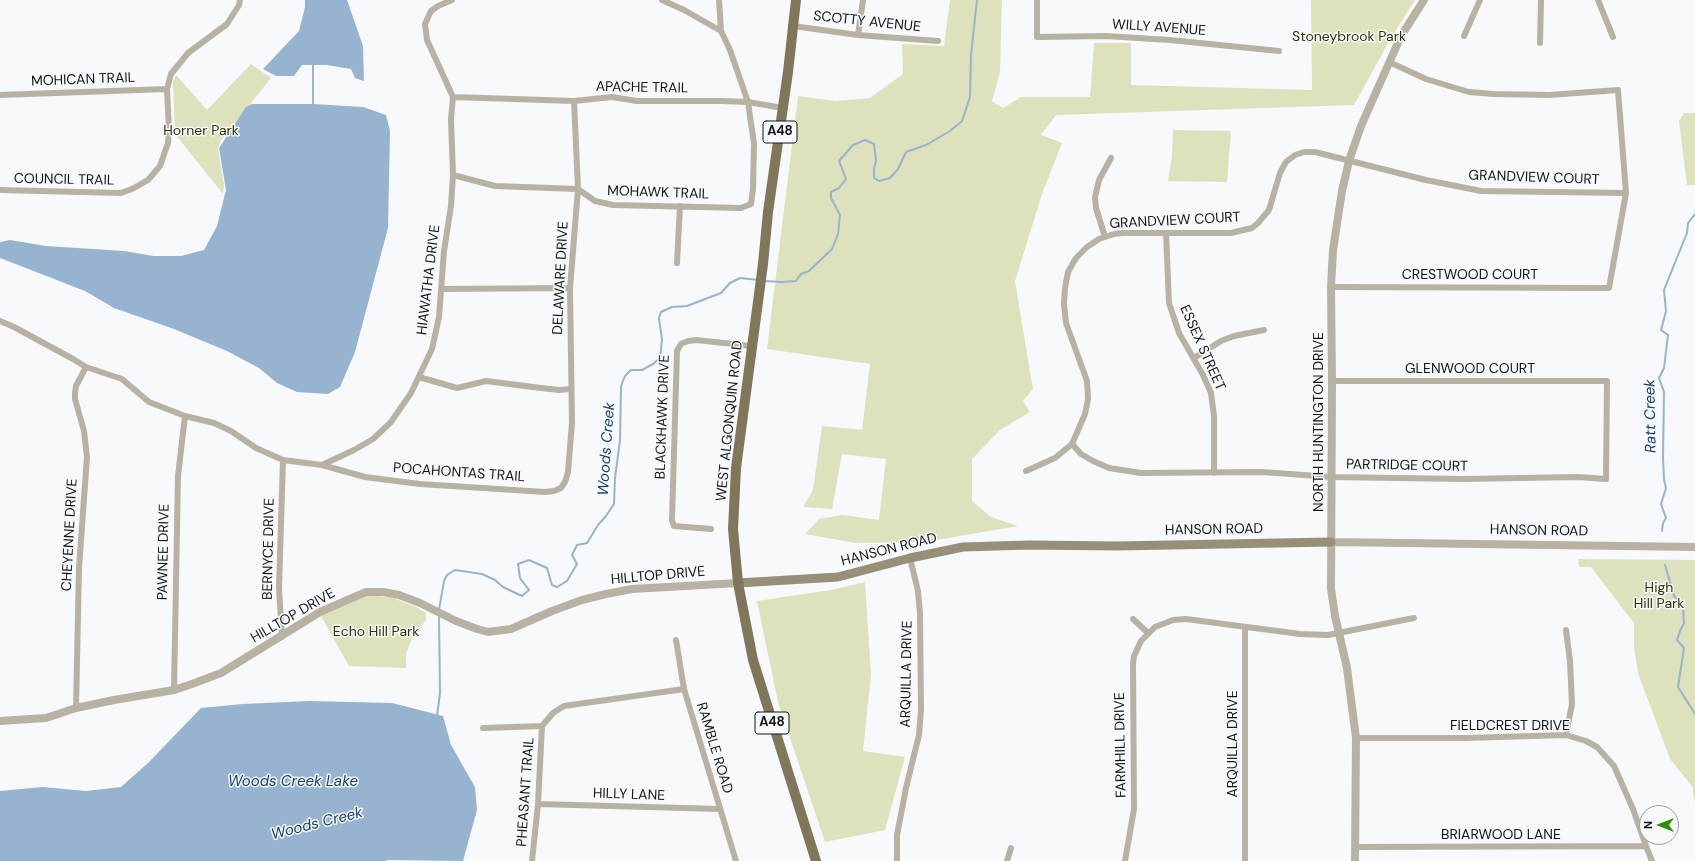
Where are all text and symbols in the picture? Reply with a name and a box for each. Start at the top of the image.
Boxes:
street label: SCOTTY AVENUE [812,8,922,36]
street label: WILLY AVENUE [1112,16,1206,40]
park label: Stoneybrook Park [1292,29,1406,45]
street label: MOHICAN TRAIL [31,70,135,90]
street label: APACHE TRAIL [596,79,688,97]
road number: A48 [763,121,797,143]
park label: Horner Park [163,123,239,139]
street label: GRANDVIEW COURT [1468,167,1600,189]
street label: COUNCIL TRAIL [14,171,114,189]
street label: MOHAWK TRAIL [607,183,709,203]
street label: GRANDVIEW COURT [1109,209,1241,233]
street label: DELAWARE DRIVE [550,221,572,335]
street label: HIAWATHA DRIVE [414,224,444,336]
street label: CRESTWOOD COURT [1402,267,1538,283]
street label: ESSEX STREET [1176,303,1228,393]
street label: NORTH HUNTINGTON DRIVE [1311,332,1327,512]
street label: WEST ALGONQUIN ROAD [713,340,747,502]
street label: BLACKHAWK DRIVE [652,354,674,480]
street label: GLENWOOD COURT [1405,361,1535,377]
water label: Ratt Creek [1641,379,1661,453]
water label: Woods Creek [595,402,619,496]
street label: PARTRIDGE COURT [1346,457,1468,475]
street label: POCAHONTAS TRAIL [393,460,525,486]
street label: CHEYENNE DRIVE [59,478,81,592]
street label: BERNYCE DRIVE [260,498,278,600]
street label: PAWNEE DRIVE [155,504,173,600]
street label: HANSON ROAD [1165,521,1263,539]
street label: HANSON ROAD [1490,522,1588,540]
street label: HANSON ROAD [839,530,939,570]
street label: HILLTOP DRIVE [610,564,706,588]
park label: High Hill Park [1634,580,1684,612]
street label: HILLTOP DRIVE [248,585,338,647]
street label: ARQUILLA DRIVE [898,620,916,728]
park label: Echo Hill Park [333,624,419,640]
street label: ARQUILLA DRIVE [1225,690,1241,798]
street label: FARMHILL DRIVE [1112,692,1130,798]
street label: RAMBLE ROAD [692,700,736,796]
road number: A48 [755,712,789,734]
street label: FIELDCREST DRIVE [1450,718,1570,734]
street label: PHEASANT TRAIL [514,737,538,847]
water label: Woods Creek Lake [228,773,358,791]
street label: HILLY LANE [593,785,665,805]
water label: Woods Creek [269,804,365,844]
north arrow [1639,805,1679,845]
text: N [1641,821,1655,829]
street label: BRIARWOOD LANE [1441,827,1561,843]

